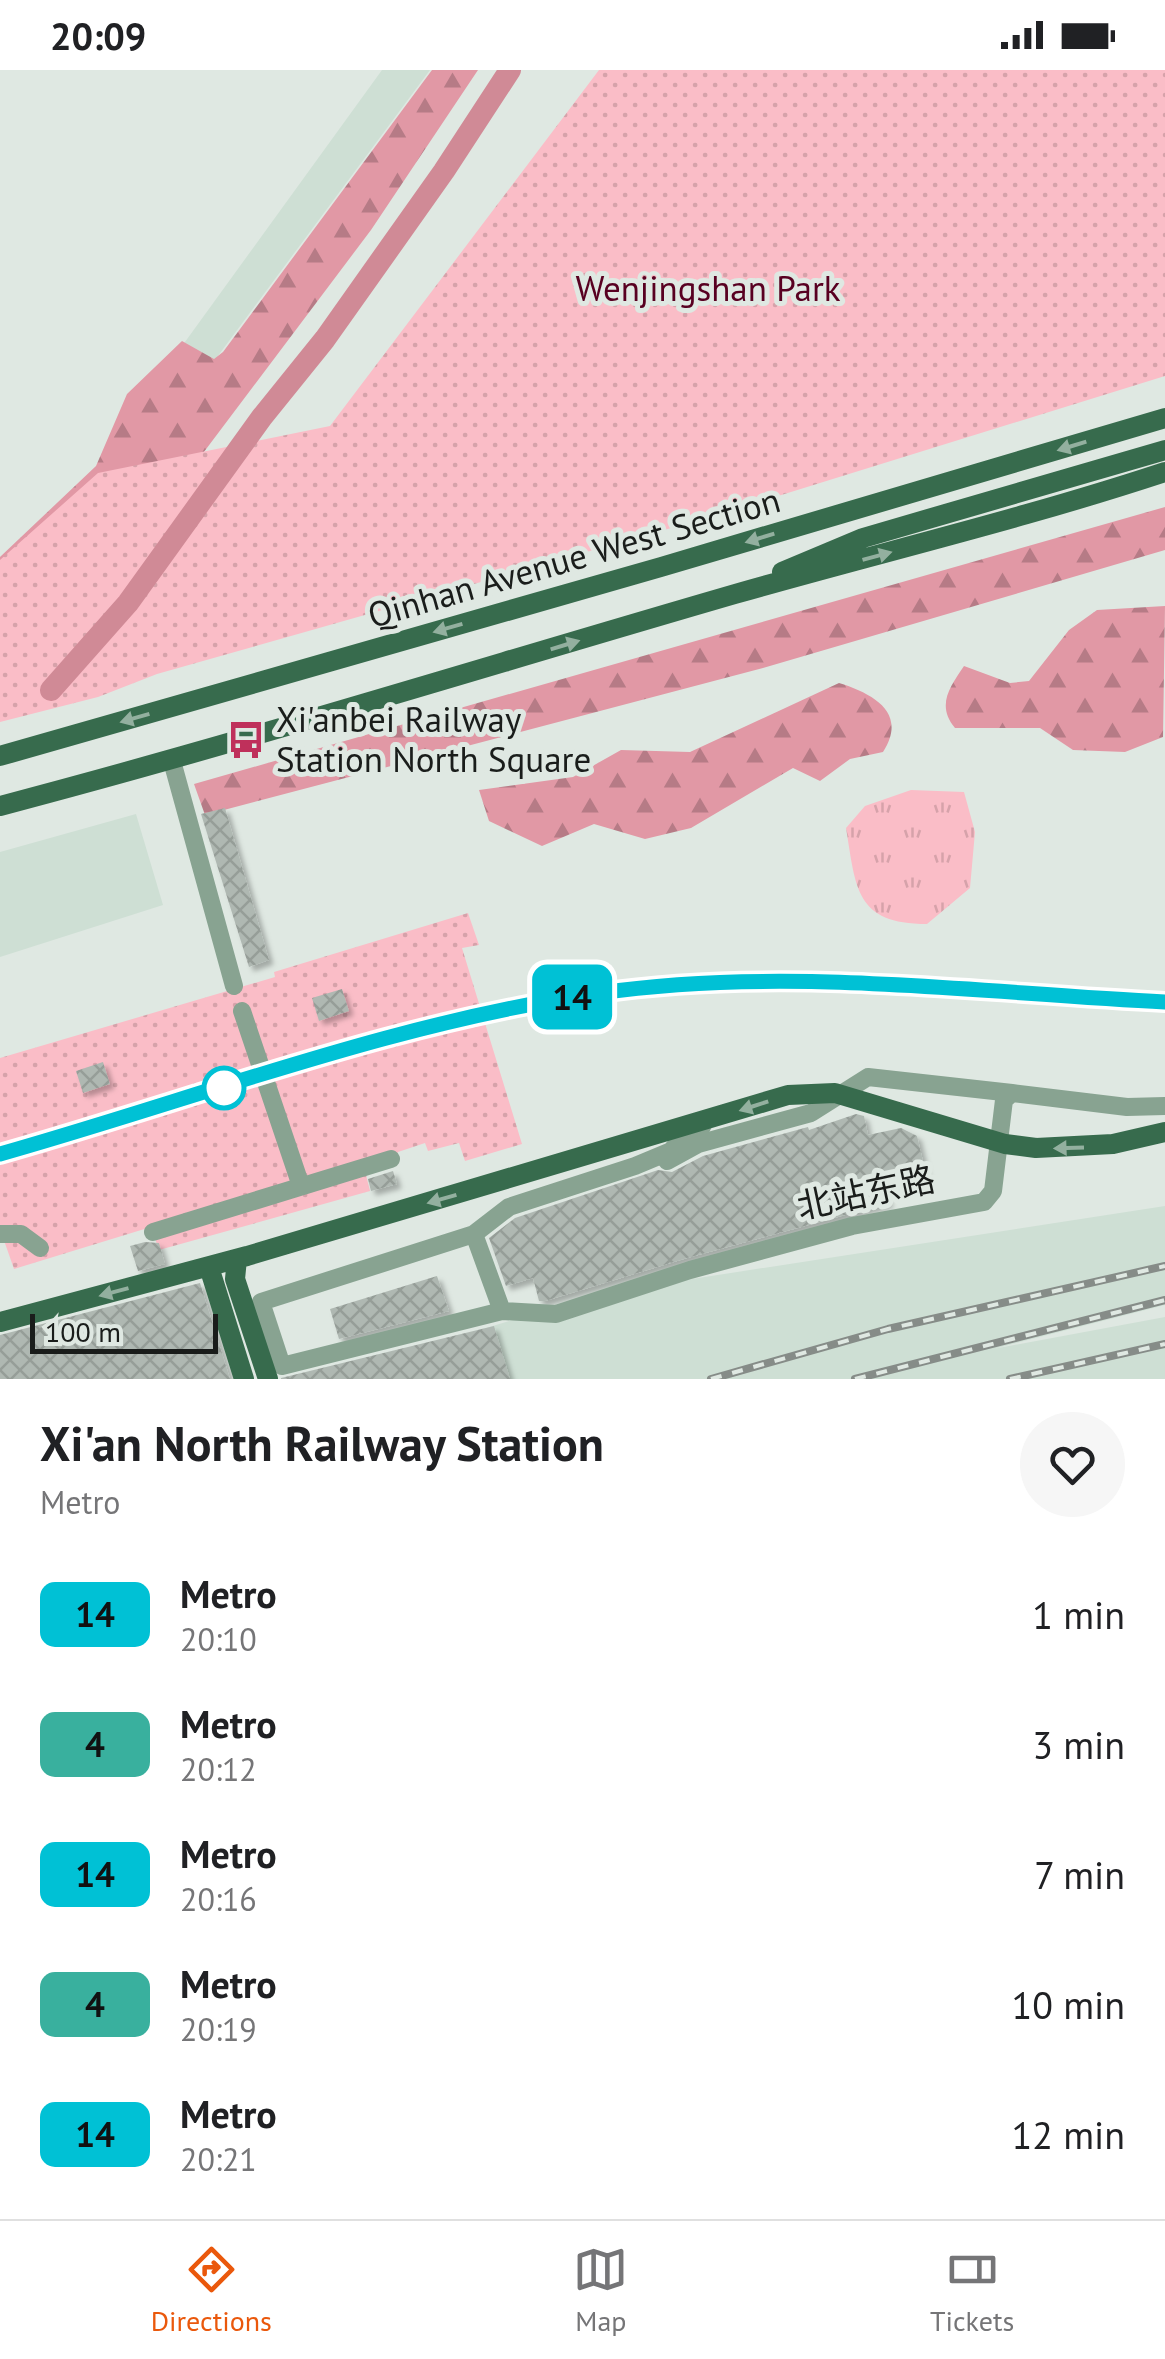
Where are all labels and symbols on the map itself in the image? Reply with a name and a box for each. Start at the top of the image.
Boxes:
park label: Wenjingshan Park [575,265,841,311]
one-way arrow [1056,439,1086,454]
street label: Qinhan Avenue West Section [362,476,785,638]
one-way arrow [744,531,775,546]
one-way arrow [862,547,893,563]
one-way arrow [432,621,463,637]
one-way arrow [550,637,581,652]
place label: Xi'anbei Railway Station North Square [276,696,591,782]
one-way arrow [119,710,150,726]
bus stop icon: Xi'anbei Railway Station North Square [225,719,267,761]
line badge: 14 [527,964,617,1030]
unlabelled marker [203,1067,245,1109]
one-way arrow [738,1100,768,1115]
one-way arrow [1053,1140,1085,1156]
street label: 北站东路 [793,1155,939,1229]
one-way arrow [427,1192,457,1207]
one-way arrow [98,1284,129,1300]
scale bar [30,1309,218,1354]

